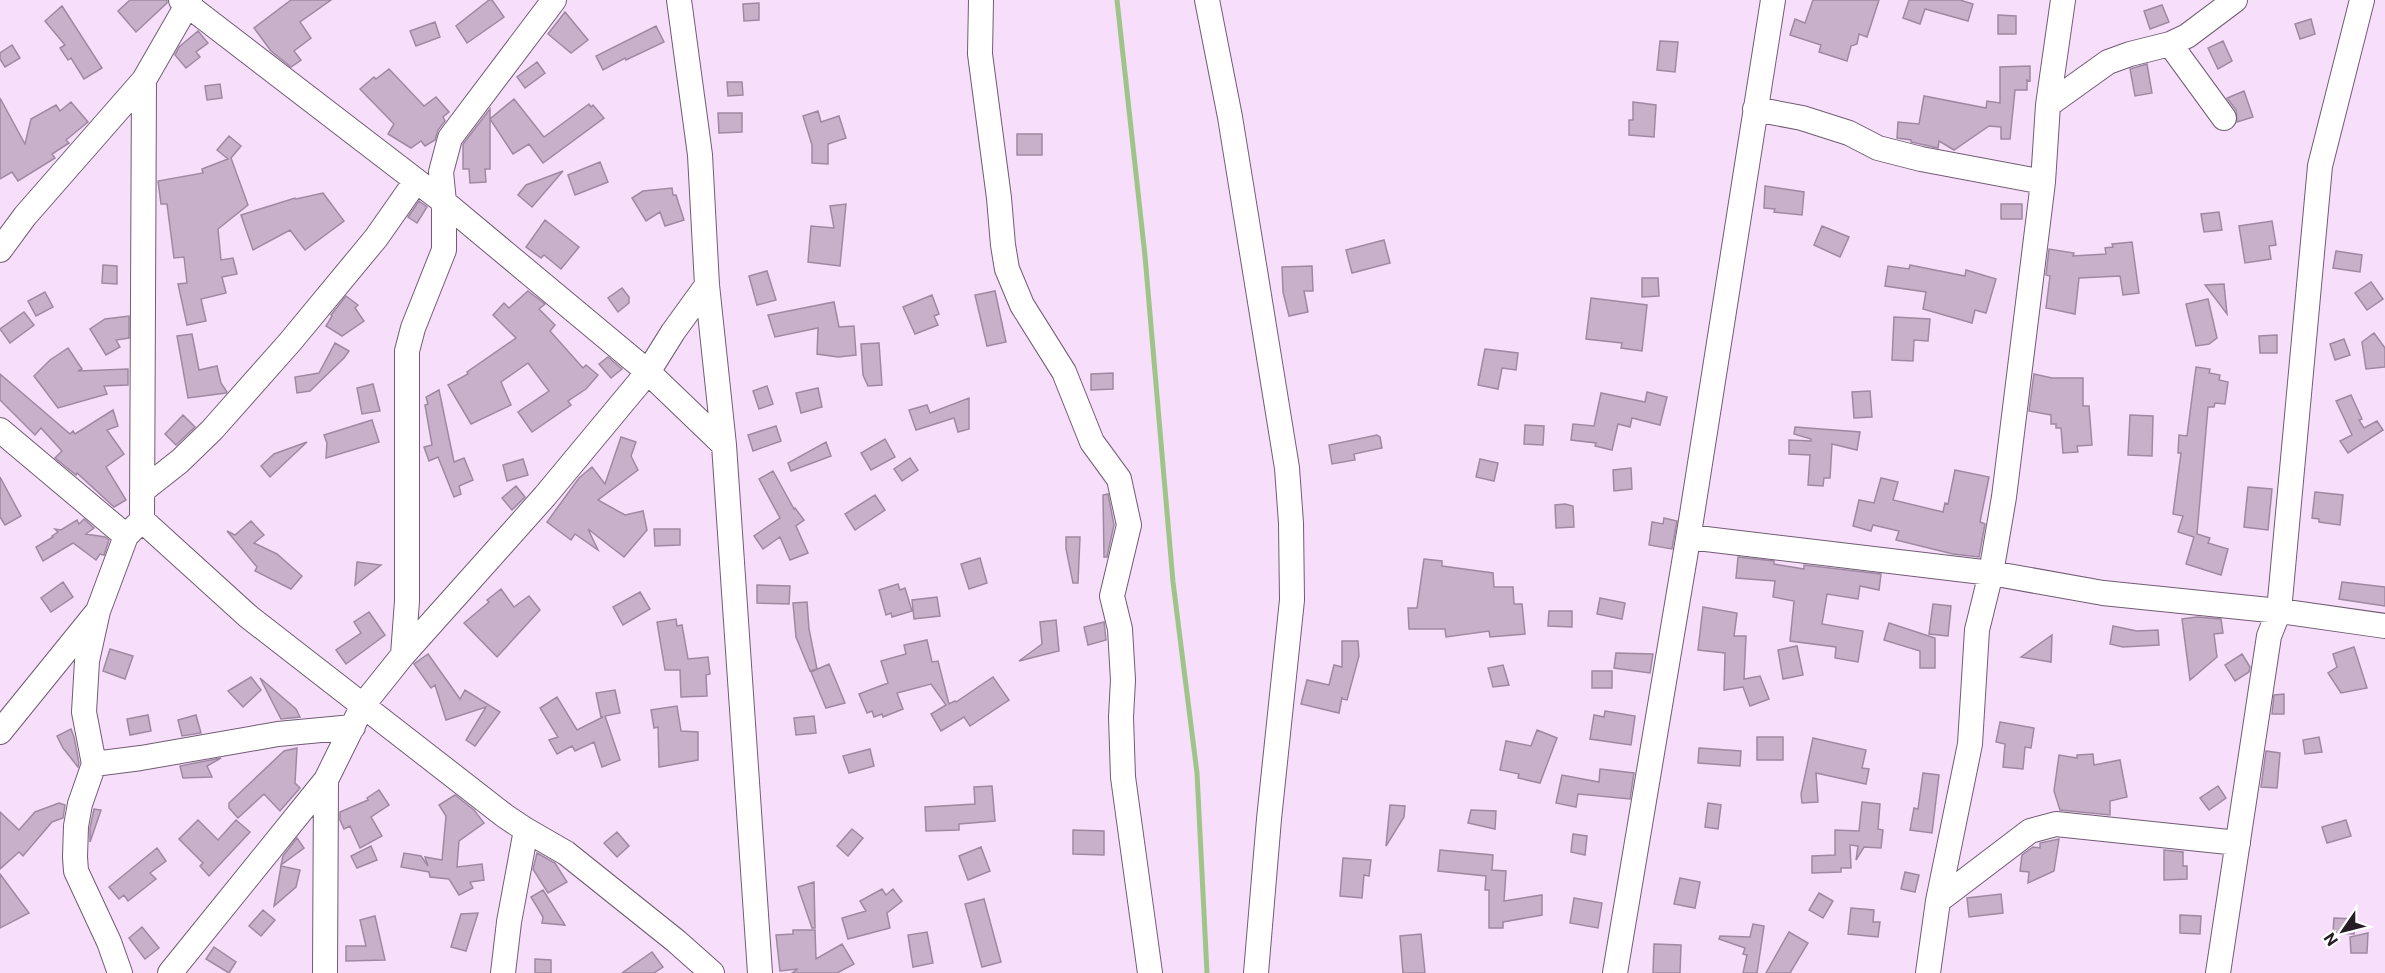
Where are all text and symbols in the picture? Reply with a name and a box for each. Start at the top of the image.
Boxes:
north arrow [2313,901,2373,961]
text: N [2320,929,2342,949]

